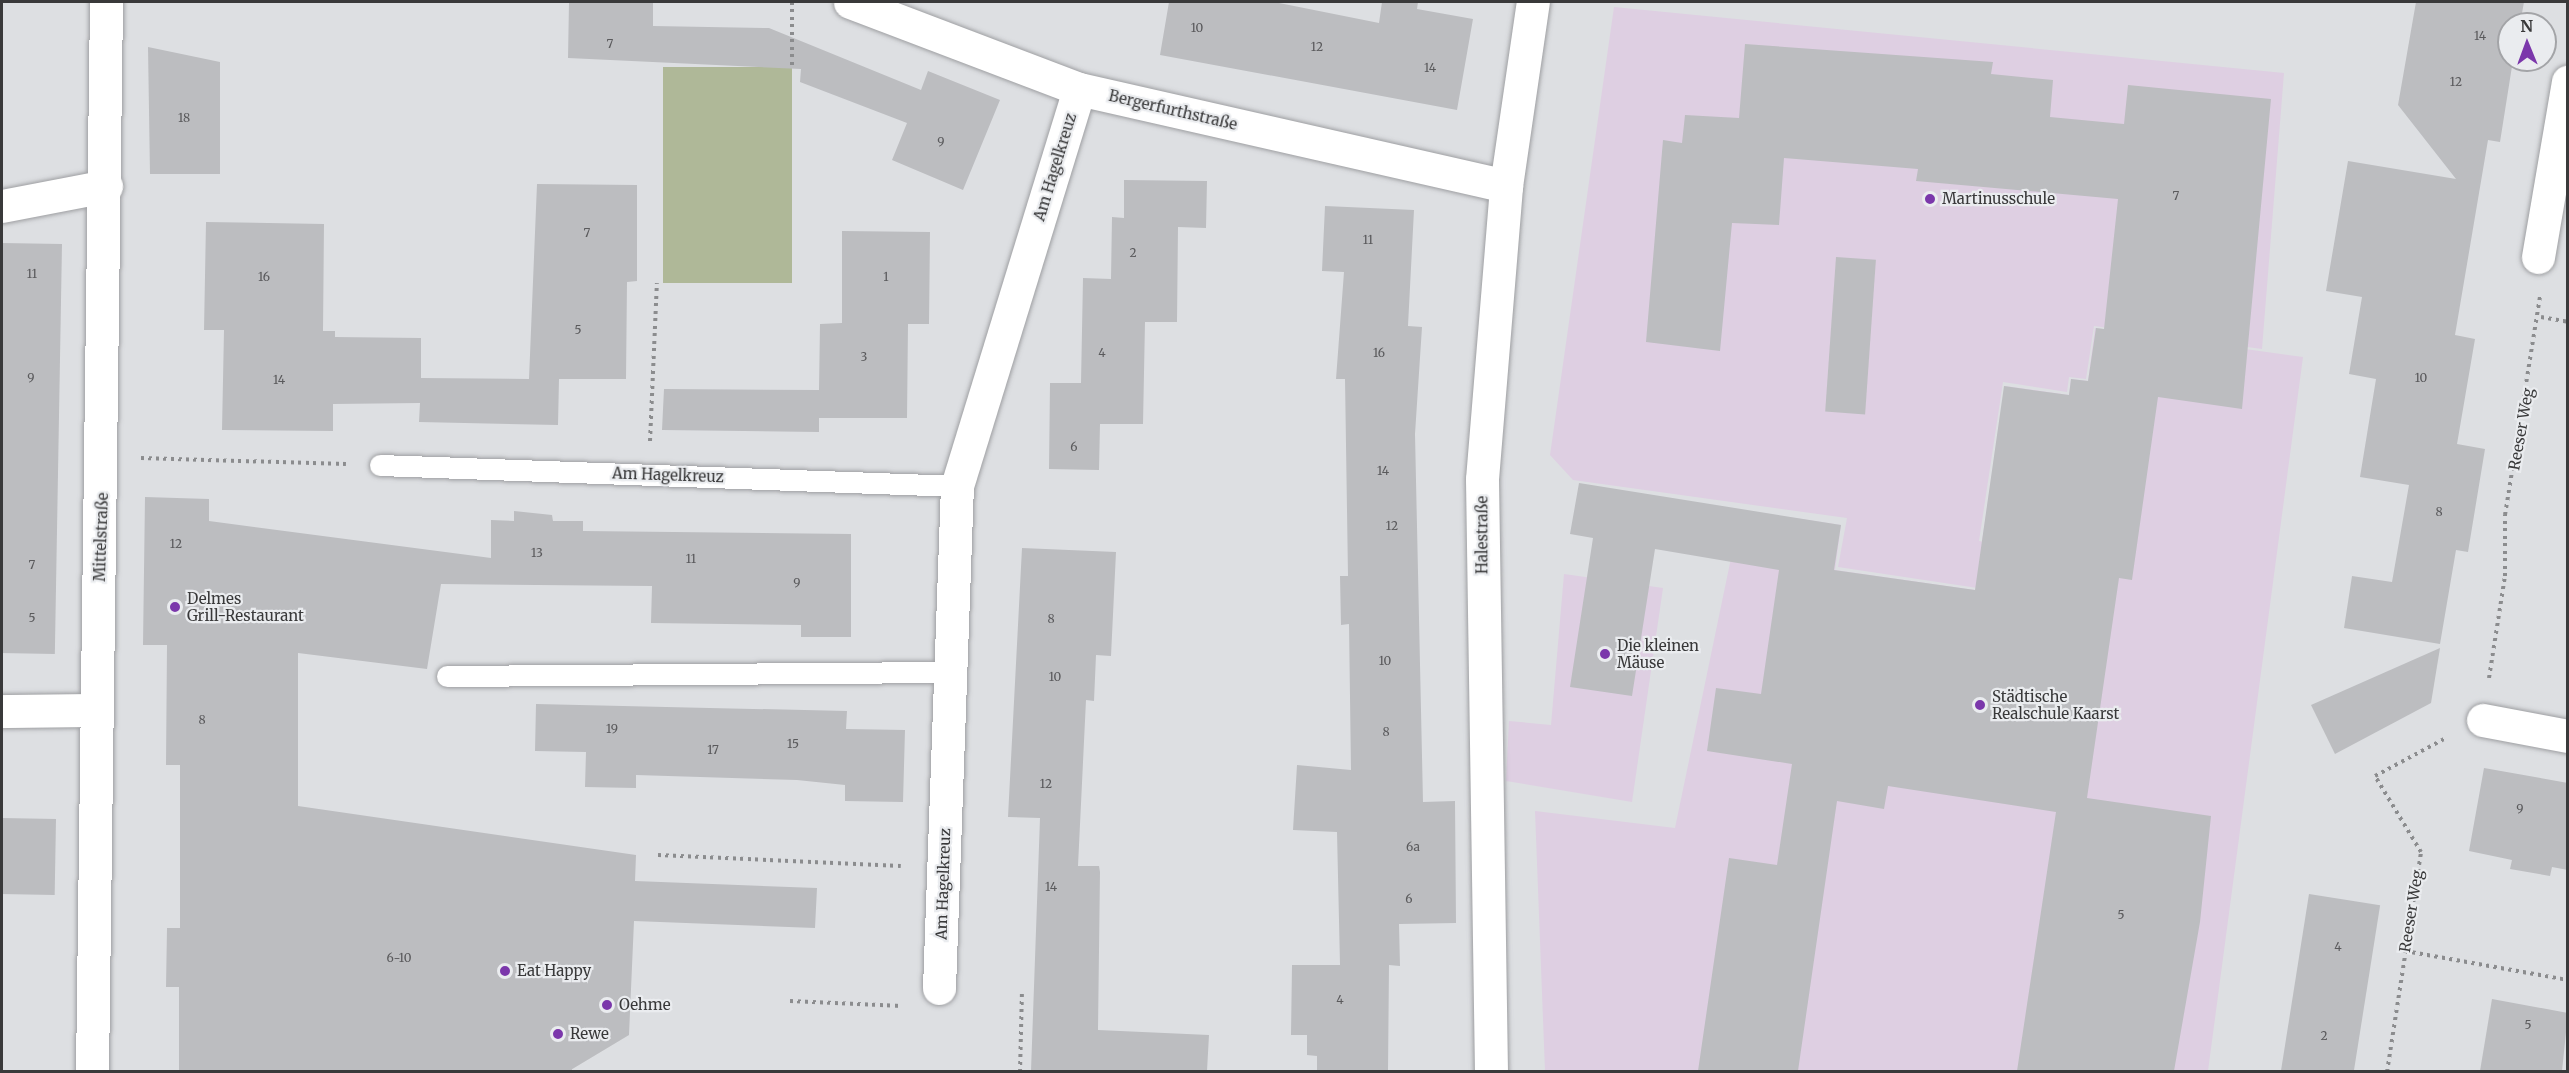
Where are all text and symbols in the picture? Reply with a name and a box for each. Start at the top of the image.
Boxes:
north arrow [2497,12,2557,72]
text: N [2520,16,2533,36]
house number: 10 [1191,21,1203,35]
house number: 14 [2474,29,2486,43]
house number: 7 [607,37,613,51]
house number: 12 [1311,40,1323,54]
house number: 14 [1424,61,1436,75]
house number: 12 [2450,75,2462,89]
street label: Bergerfurthstraße [1107,86,1239,134]
house number: 18 [178,111,190,125]
street label: Am Hagelkreuz [1030,111,1080,223]
house number: 9 [937,135,945,149]
house number: 7 [2173,189,2179,203]
place label: Martinusschule [1942,190,2055,208]
marker: Martinusschule [1923,192,1937,206]
house number: 7 [584,226,590,240]
house number: 11 [1363,233,1373,247]
house number: 2 [1129,246,1137,260]
house number: 11 [27,267,37,281]
house number: 16 [258,270,270,284]
house number: 1 [883,270,889,284]
house number: 5 [574,323,582,337]
house number: 4 [1098,346,1106,360]
house number: 16 [1373,346,1385,360]
house number: 3 [861,350,867,364]
house number: 9 [27,371,35,385]
house number: 10 [2415,371,2427,385]
house number: 14 [273,373,285,387]
street label: Reeser Weg [2505,386,2537,472]
house number: 6 [1070,440,1078,454]
street label: Am Hagelkreuz [612,464,724,486]
house number: 14 [1377,464,1389,478]
street label: Mittelstraße [90,492,112,582]
street label: Halestraße [1473,496,1491,574]
house number: 8 [2435,505,2443,519]
house number: 12 [1386,519,1398,533]
house number: 12 [170,537,182,551]
house number: 13 [531,546,543,560]
house number: 11 [686,552,696,566]
house number: 7 [29,558,35,572]
house number: 9 [793,576,801,590]
place label: Delmes Grill-Restaurant [187,589,304,624]
marker: Delmes Grill-Restaurant [168,600,182,614]
house number: 5 [28,611,36,625]
house number: 8 [1047,612,1055,626]
place label: Die kleinen Mäuse [1617,636,1699,671]
marker: Die kleinen Mäuse [1598,647,1612,661]
house number: 10 [1379,654,1391,668]
house number: 10 [1049,670,1061,684]
place label: Städtische Realschule Kaarst [1992,687,2119,722]
marker: Städtische Realschule Kaarst [1973,698,1987,712]
house number: 8 [198,713,206,727]
house number: 19 [606,722,618,736]
house number: 8 [1382,725,1390,739]
house number: 15 [787,737,799,751]
house number: 17 [707,743,719,757]
house number: 12 [1040,777,1052,791]
house number: 9 [2516,802,2524,816]
street label: Am Hagelkreuz [932,828,954,940]
house number: 6a [1406,840,1420,854]
street label: Reeser Weg [2396,869,2426,953]
house number: 14 [1045,880,1057,894]
house number: 6 [1405,892,1413,906]
house number: 5 [2117,908,2125,922]
house number: 4 [2334,940,2342,954]
house number: 6-10 [387,951,411,965]
place label: Eat Happy [517,962,591,980]
marker: Eat Happy [498,964,512,978]
house number: 4 [1336,993,1344,1007]
place label: Oehme [619,996,670,1014]
marker: Oehme [600,998,614,1012]
house number: 5 [2524,1018,2532,1032]
place label: Rewe [570,1025,609,1043]
marker: Rewe [551,1027,565,1041]
house number: 2 [2320,1029,2328,1043]

